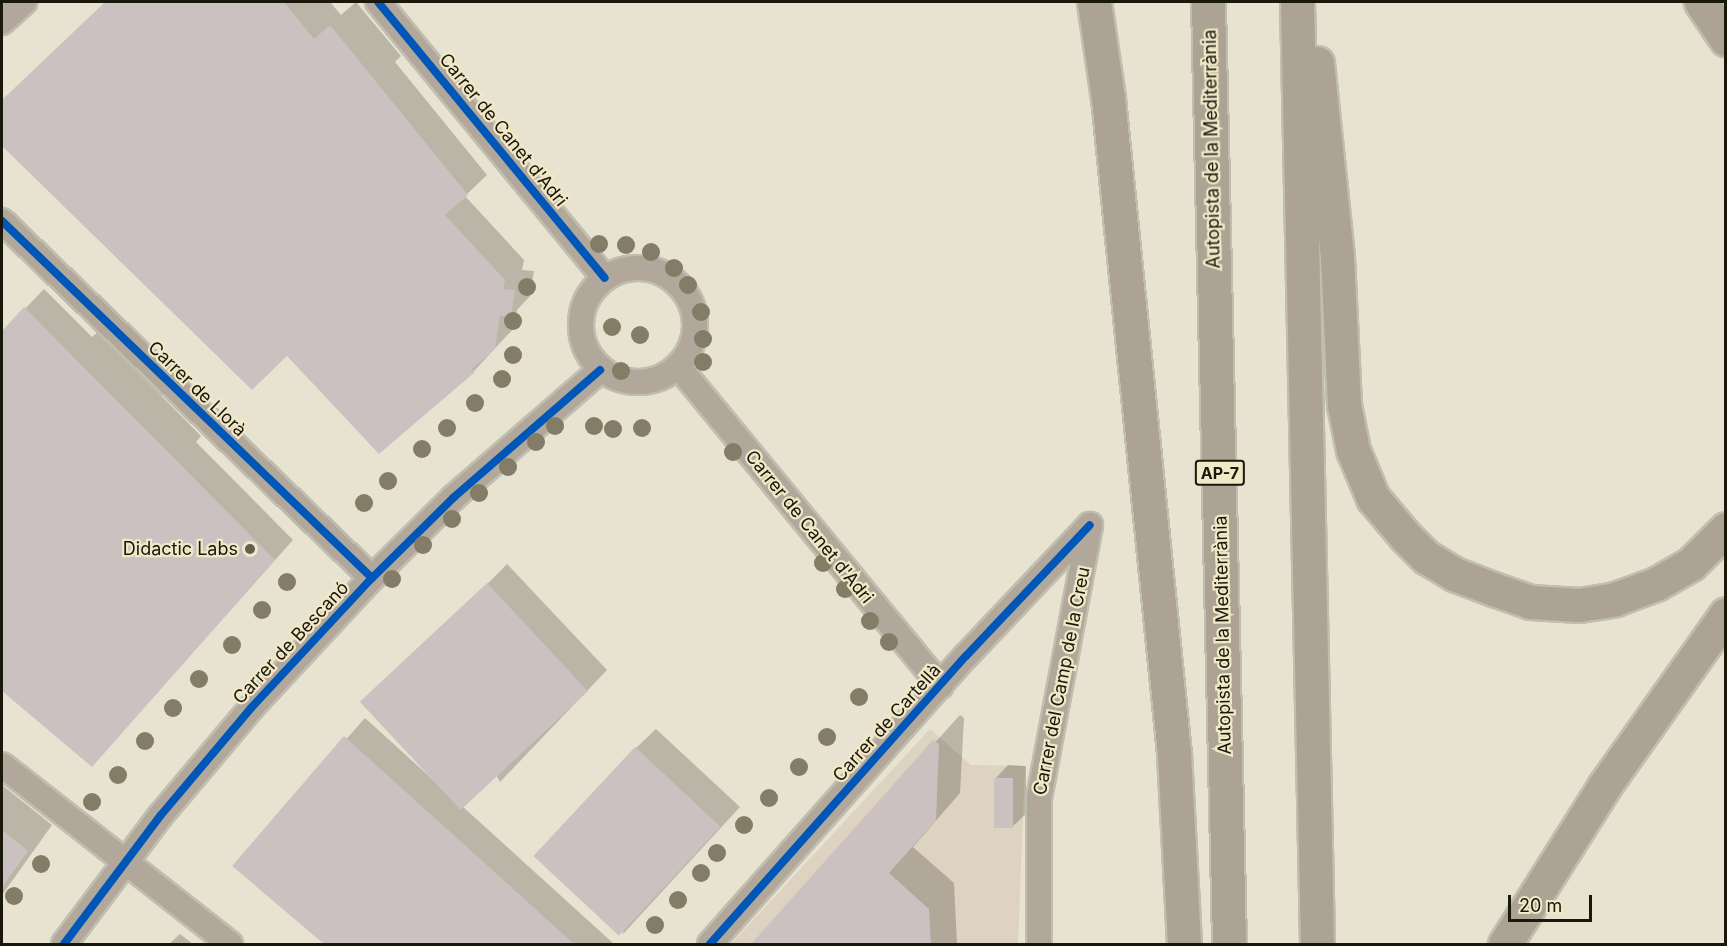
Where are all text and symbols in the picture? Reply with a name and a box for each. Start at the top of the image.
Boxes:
street label: Autopista de la Mediterrània [1199,29,1225,269]
street label: Carrer de Canet d'Adri [435,49,571,211]
street label: Carrer de Llorà [143,337,251,441]
street label: Carrer de Canet d'Adri [741,446,877,608]
road number: AP-7 [1194,460,1246,486]
street label: Autopista de la Mediterrània [1210,515,1236,755]
place label: Didactic Labs [123,538,238,560]
marker: Didactic Labs [243,542,257,556]
street label: Carrer del Camp de la Creu [1029,565,1095,797]
street label: Carrer de Bescanó [229,577,353,709]
street label: Carrer de Cartellà [828,660,946,786]
scale bar [1511,883,1595,921]
text: 20 m [1519,895,1562,916]

